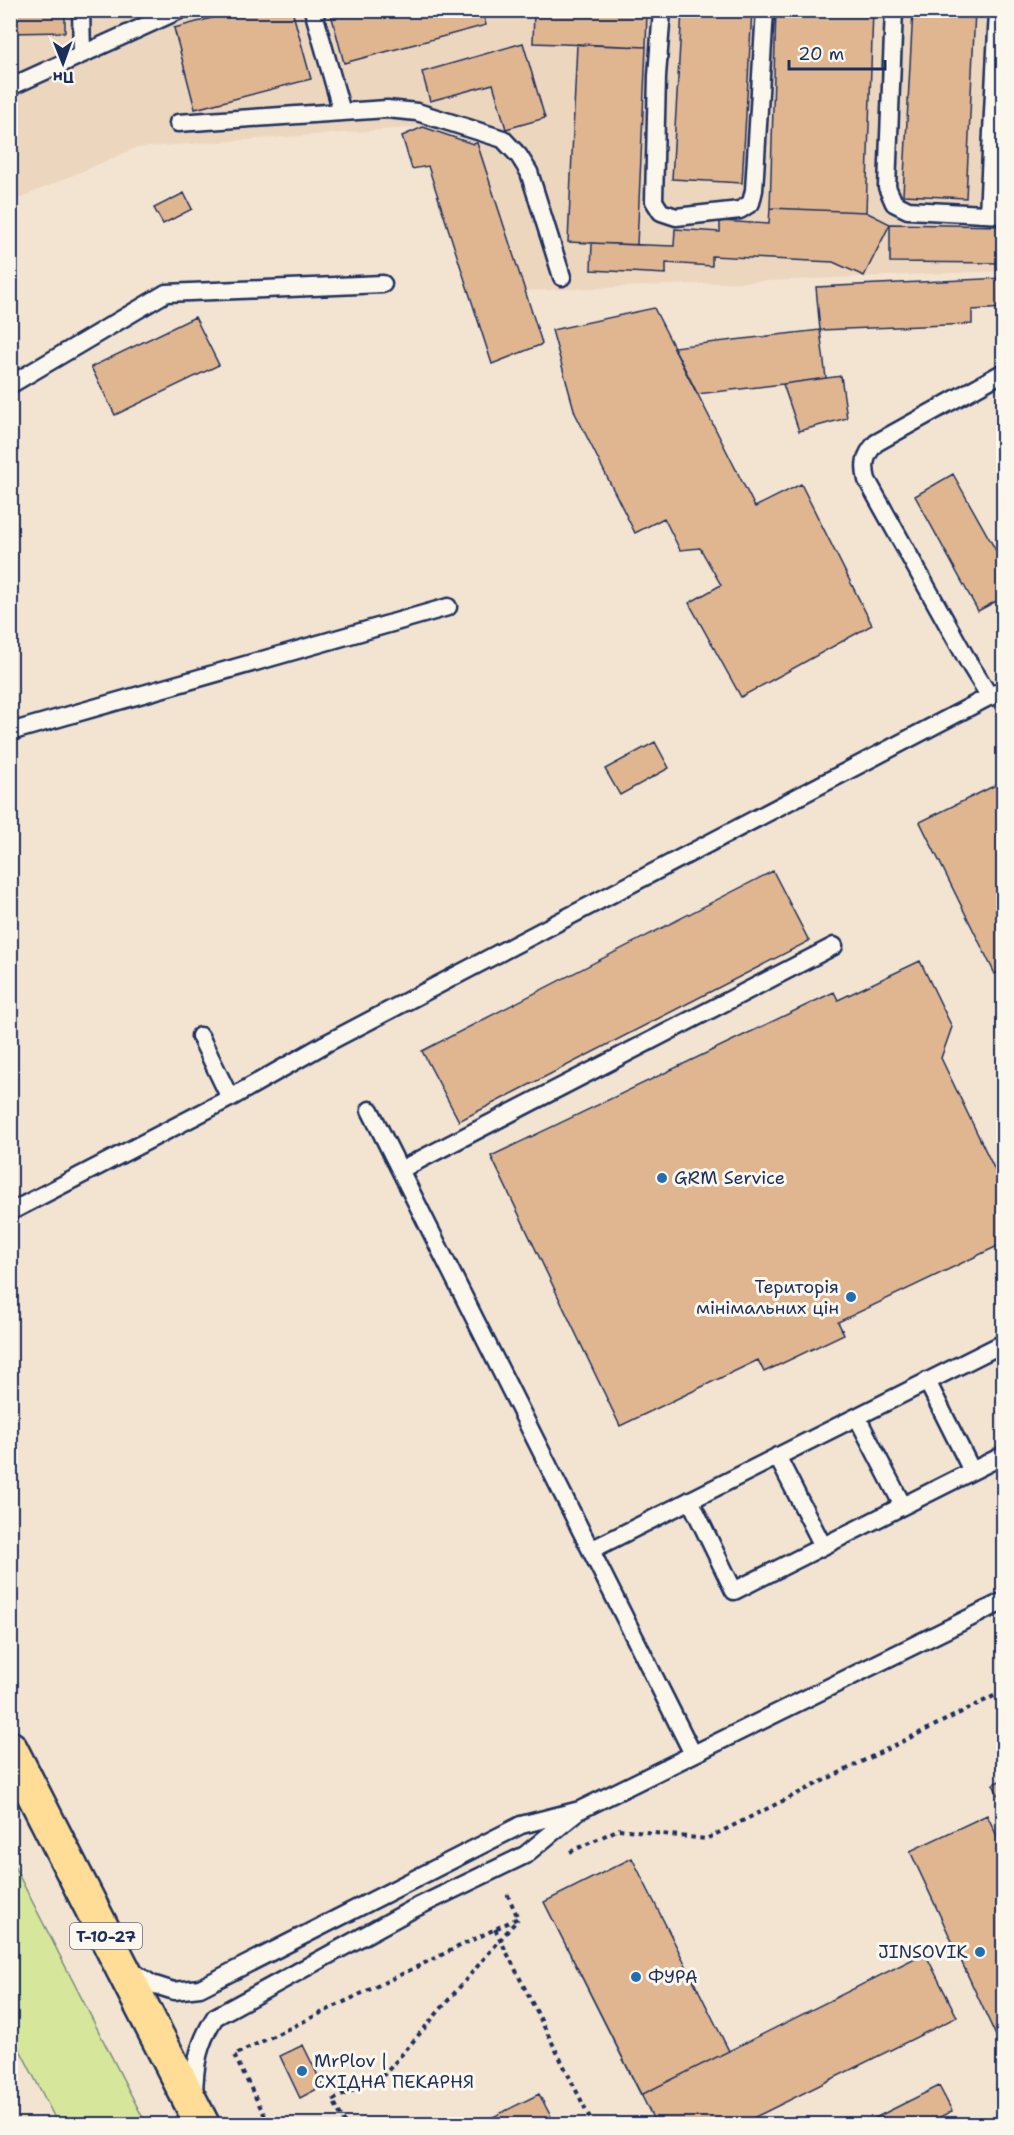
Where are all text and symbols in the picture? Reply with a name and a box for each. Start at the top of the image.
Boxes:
north arrow [33,33,93,93]
scale bar [789,33,885,71]
text: 20 m [798,42,844,66]
text: Пн [53,67,74,88]
place label: GRM Service [674,1166,785,1190]
marker: GRM Service [655,1171,669,1185]
place label: Територія мінімальних цін [696,1275,839,1320]
marker: Територія мінімальних цін [844,1290,858,1304]
road number: Т-10-27 [70,1923,142,1949]
place label: JINSOVIK [878,1940,968,1964]
marker: JINSOVIK [973,1945,987,1959]
place label: ФУРА [648,1965,698,1989]
marker: ФУРА [629,1970,643,1984]
place label: MrPlov | СХІДНА ПЕКАРНЯ [314,2049,474,2094]
marker: MrPlov | СХІДНА ПЕКАРНЯ [295,2064,309,2078]

